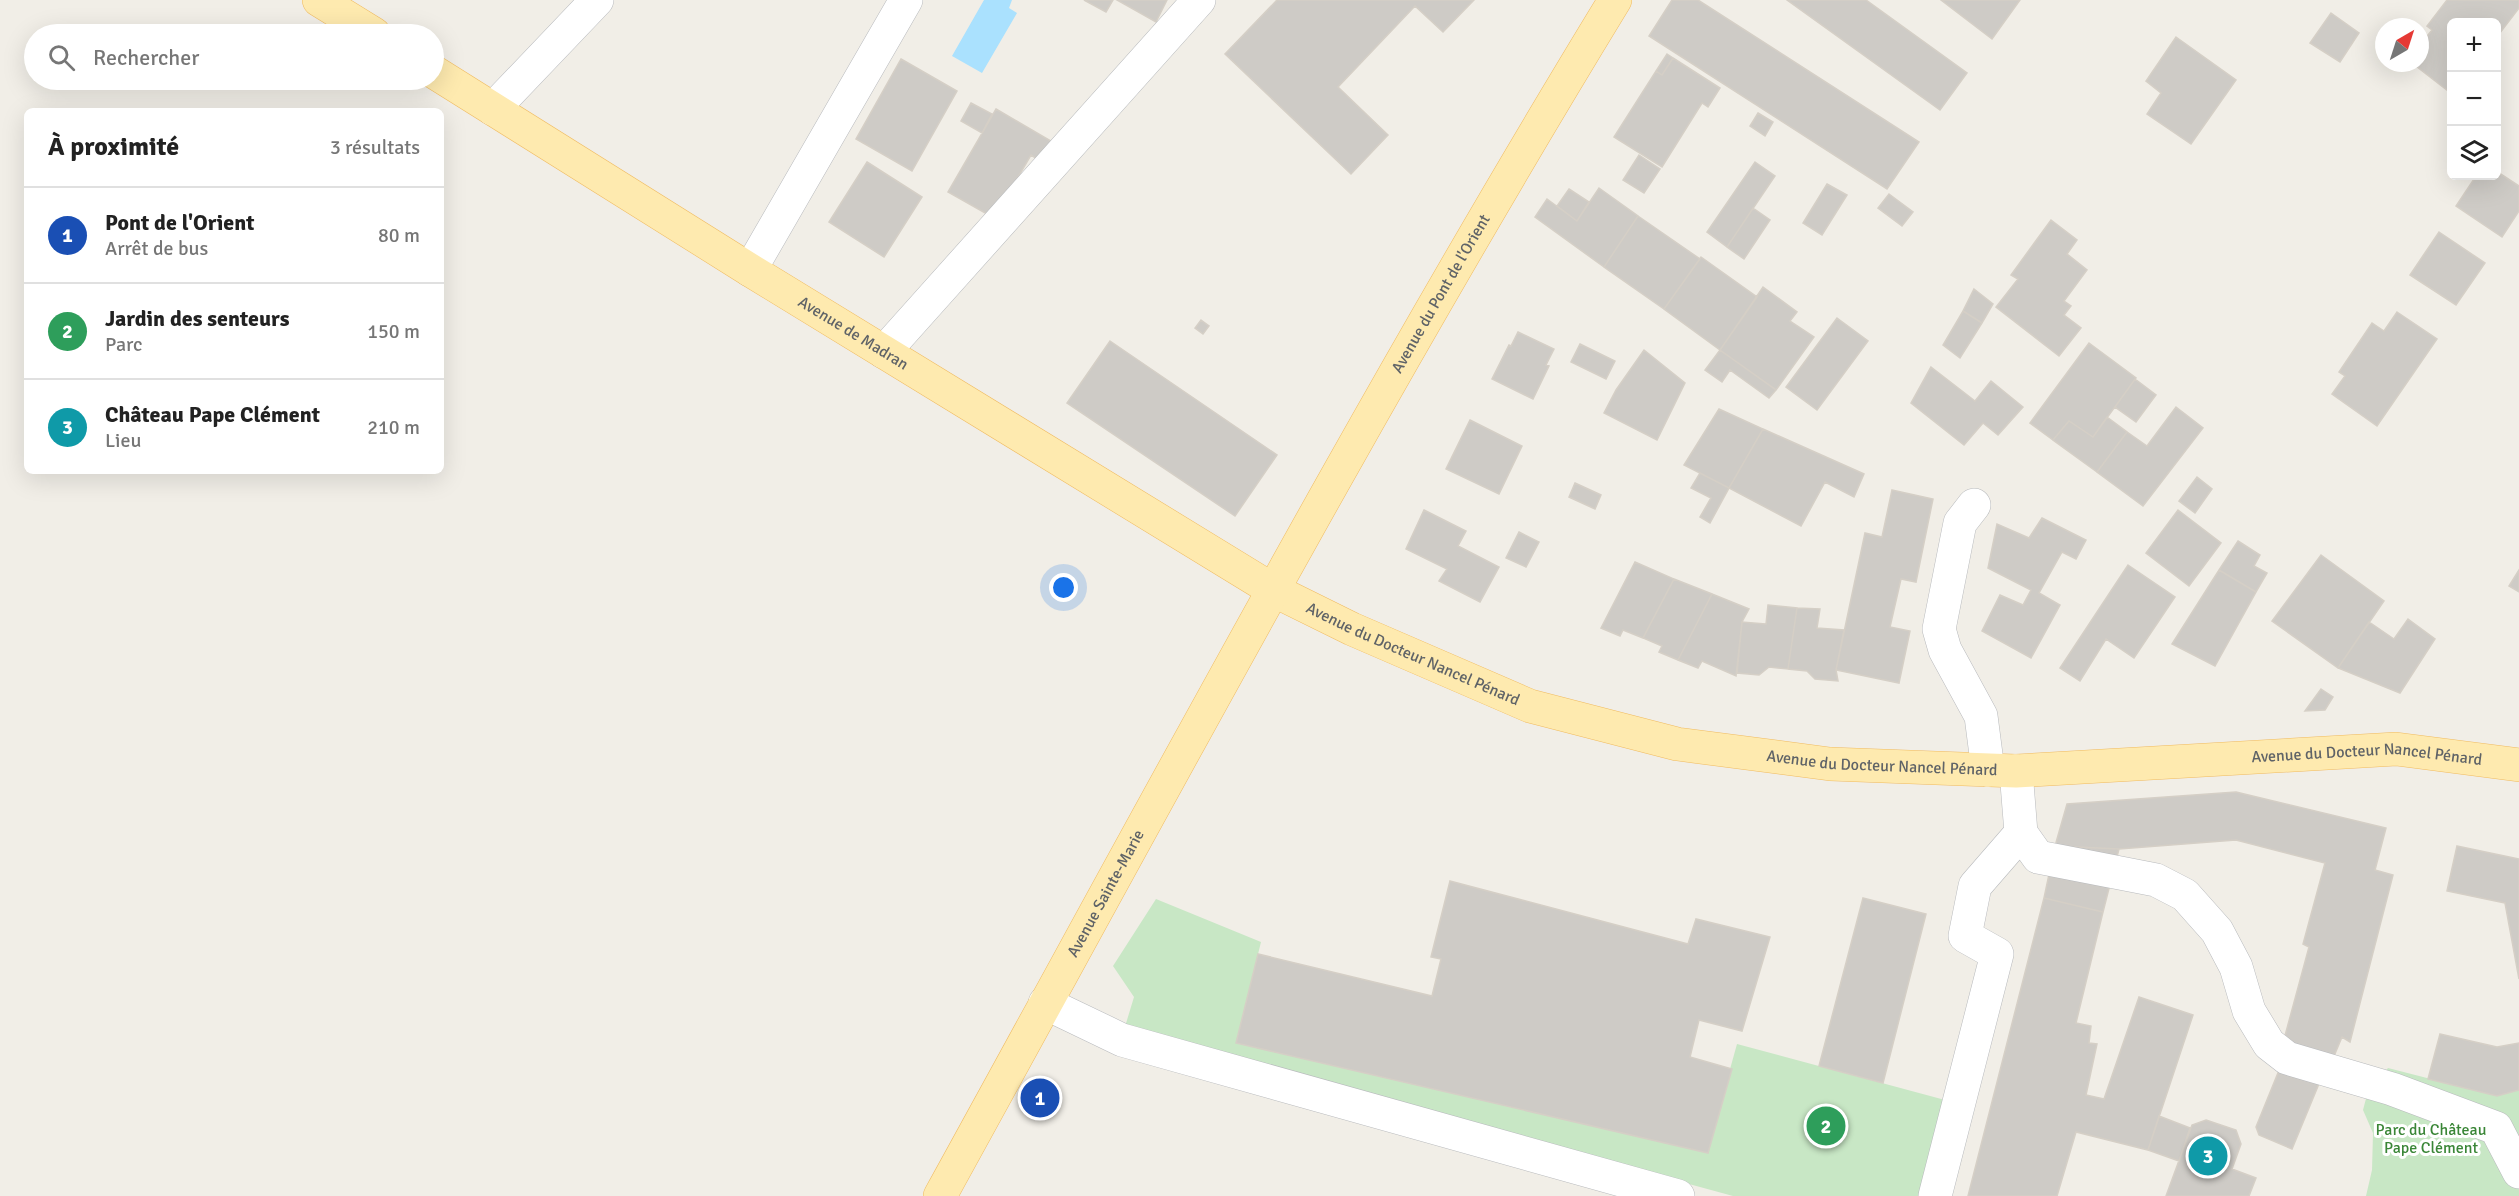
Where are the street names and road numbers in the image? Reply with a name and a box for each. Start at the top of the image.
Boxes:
street label: Avenue du Pont de l'Orient [1387,210,1495,377]
street label: Avenue de Madran [794,292,912,375]
street label: Avenue du Docteur Nancel Pénard [1303,598,1523,710]
street label: Avenue du Docteur Nancel Pénard [2251,739,2483,770]
street label: Avenue du Docteur Nancel Pénard [1765,746,1998,780]
street label: Avenue Sainte-Marie [1063,826,1149,961]

